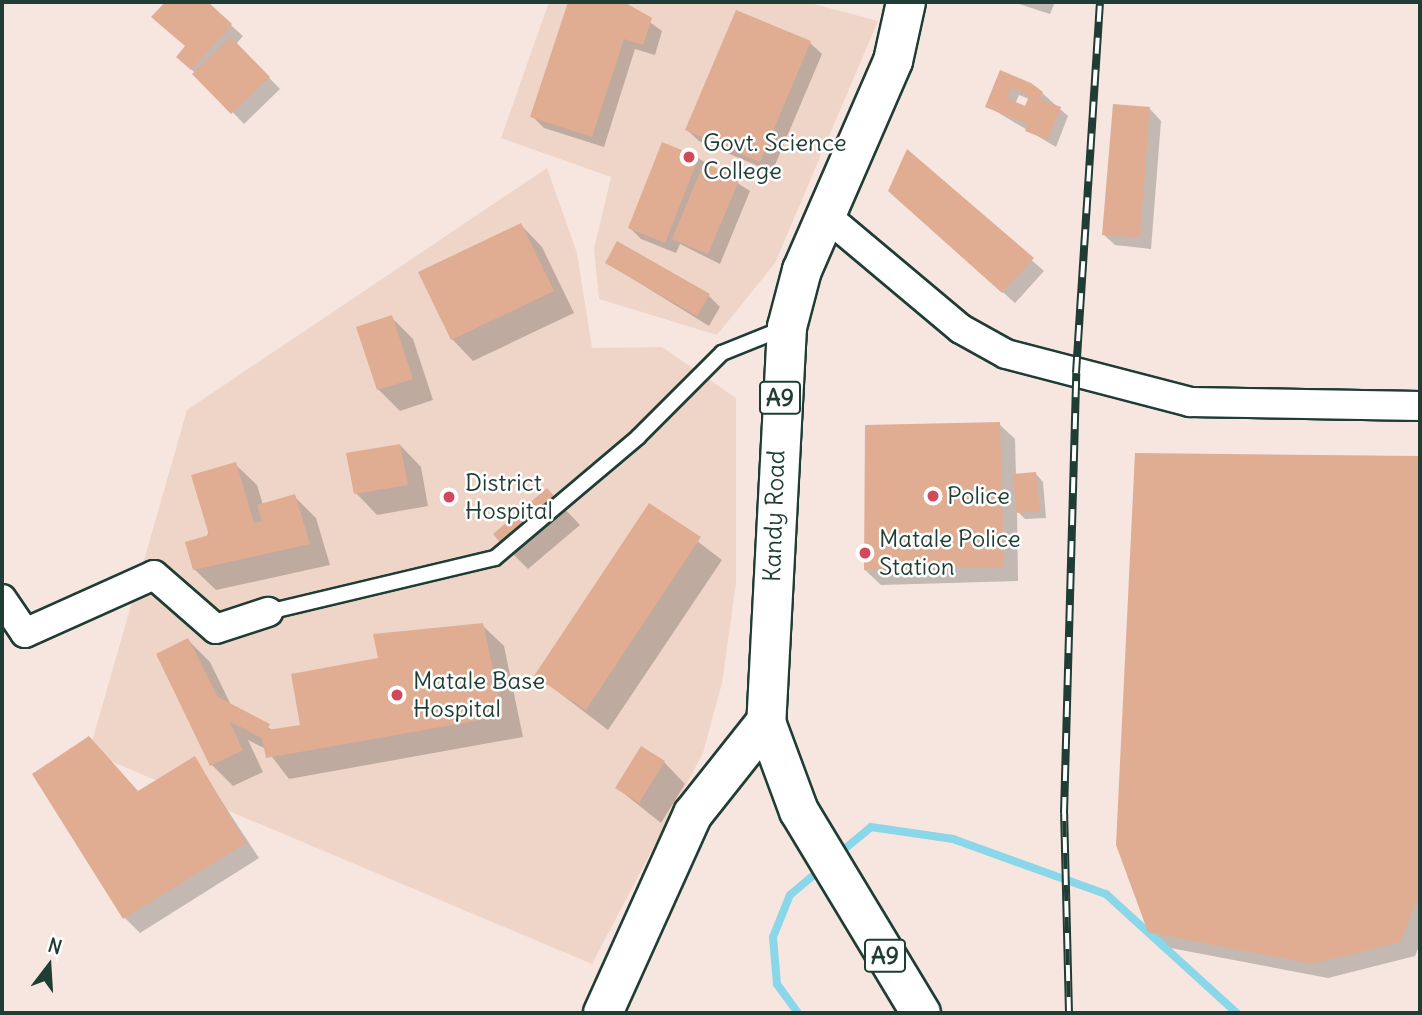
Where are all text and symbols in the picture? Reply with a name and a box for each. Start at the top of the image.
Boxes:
place label: Govt. Science College [703,129,847,185]
marker: Govt. Science College [681,149,697,165]
road number: A9 [759,378,801,418]
street label: Kandy Road [757,450,791,582]
place label: District Hospital [465,469,553,525]
place label: Police [947,482,1010,510]
marker: District Hospital [439,487,459,507]
marker: Police [925,488,941,504]
place label: Matale Police Station [879,525,1021,581]
marker: Matale Police Station [857,545,873,561]
place label: Matale Base Hospital [413,667,545,723]
marker: Matale Base Hospital [387,685,407,705]
north arrow [14,931,84,1001]
text: N [45,933,65,959]
road number: A9 [864,937,906,976]

